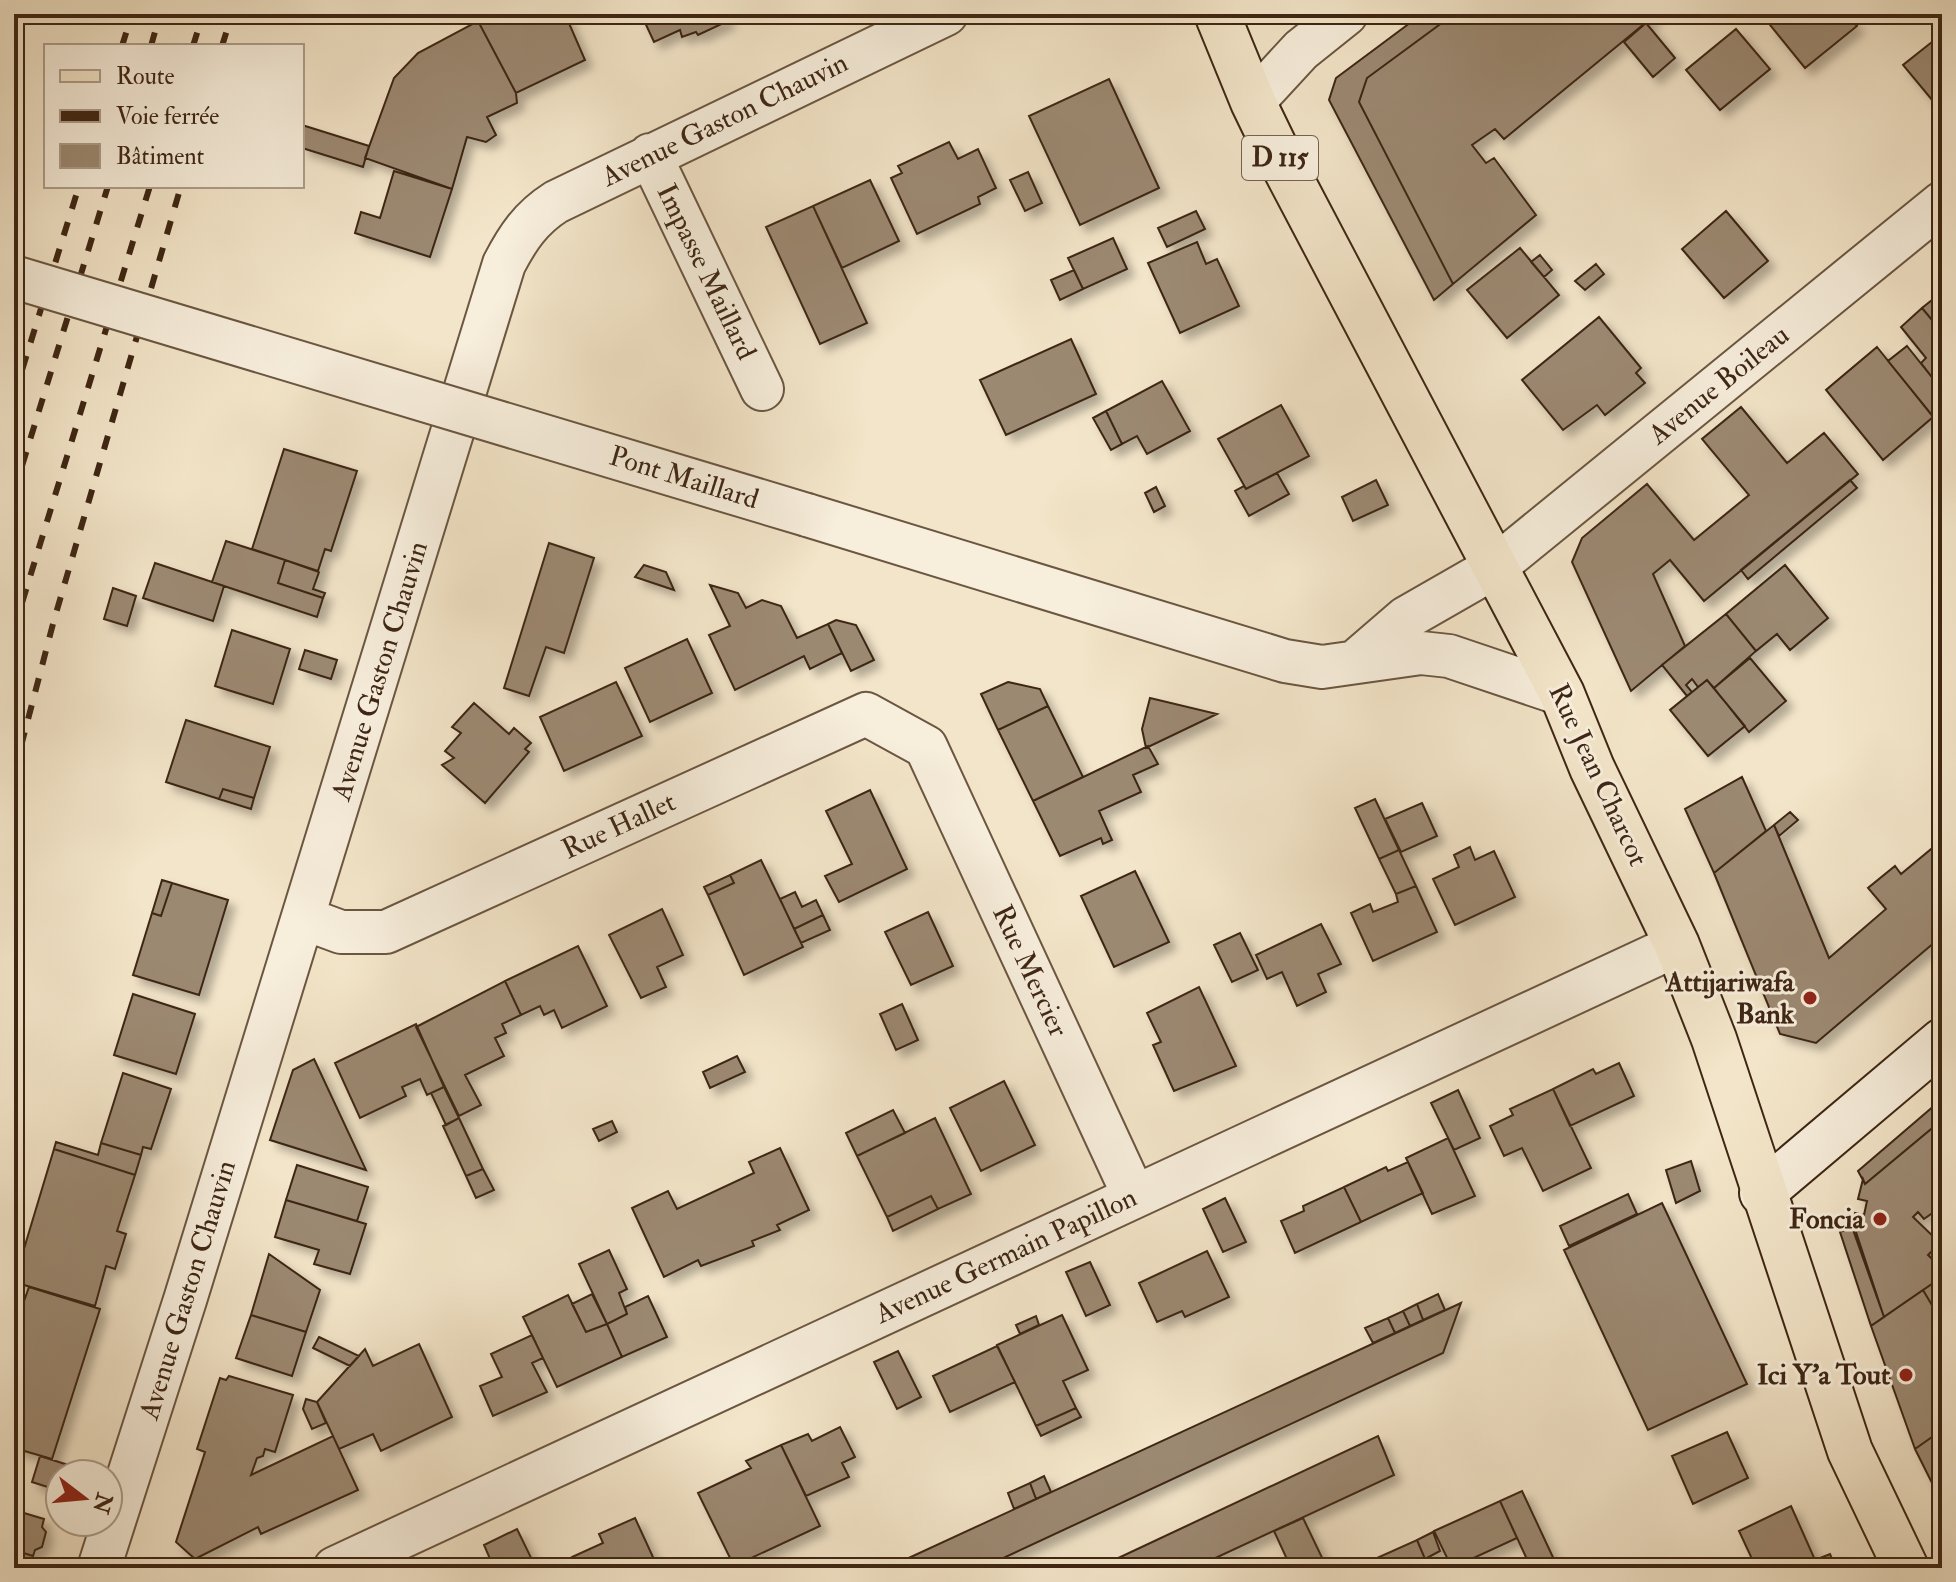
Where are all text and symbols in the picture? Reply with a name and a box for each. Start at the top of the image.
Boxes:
legend [44,44,304,188]
street label: Avenue Gaston Chauvin [595,45,854,195]
text: Route [116,61,175,92]
text: Voie ferrée [116,101,219,132]
road number: D 115 [1242,136,1318,180]
text: Bâtiment [116,141,205,172]
street label: Impasse Maillard [648,178,764,366]
street label: Avenue Boileau [1641,318,1796,453]
street label: Pont Maillard [605,439,763,517]
street label: Avenue Gaston Chauvin [324,537,436,806]
street label: Rue Jean Charcot [1541,678,1655,872]
street label: Rue Hallet [557,785,681,867]
street label: Rue Mercier [984,900,1076,1043]
place label: Attijariwafa Bank [1665,965,1795,1032]
marker: Attijariwafa Bank [1801,989,1819,1007]
street label: Avenue Gaston Chauvin [132,1156,244,1425]
street label: Avenue Germain Papillon [869,1180,1142,1332]
place label: Foncia [1789,1202,1865,1237]
marker: Foncia [1871,1210,1889,1228]
place label: Ici Y'a Tout [1757,1358,1890,1393]
marker: Ici Y'a Tout [1897,1366,1915,1384]
north arrow [44,1458,124,1538]
text: N [86,1489,119,1517]

